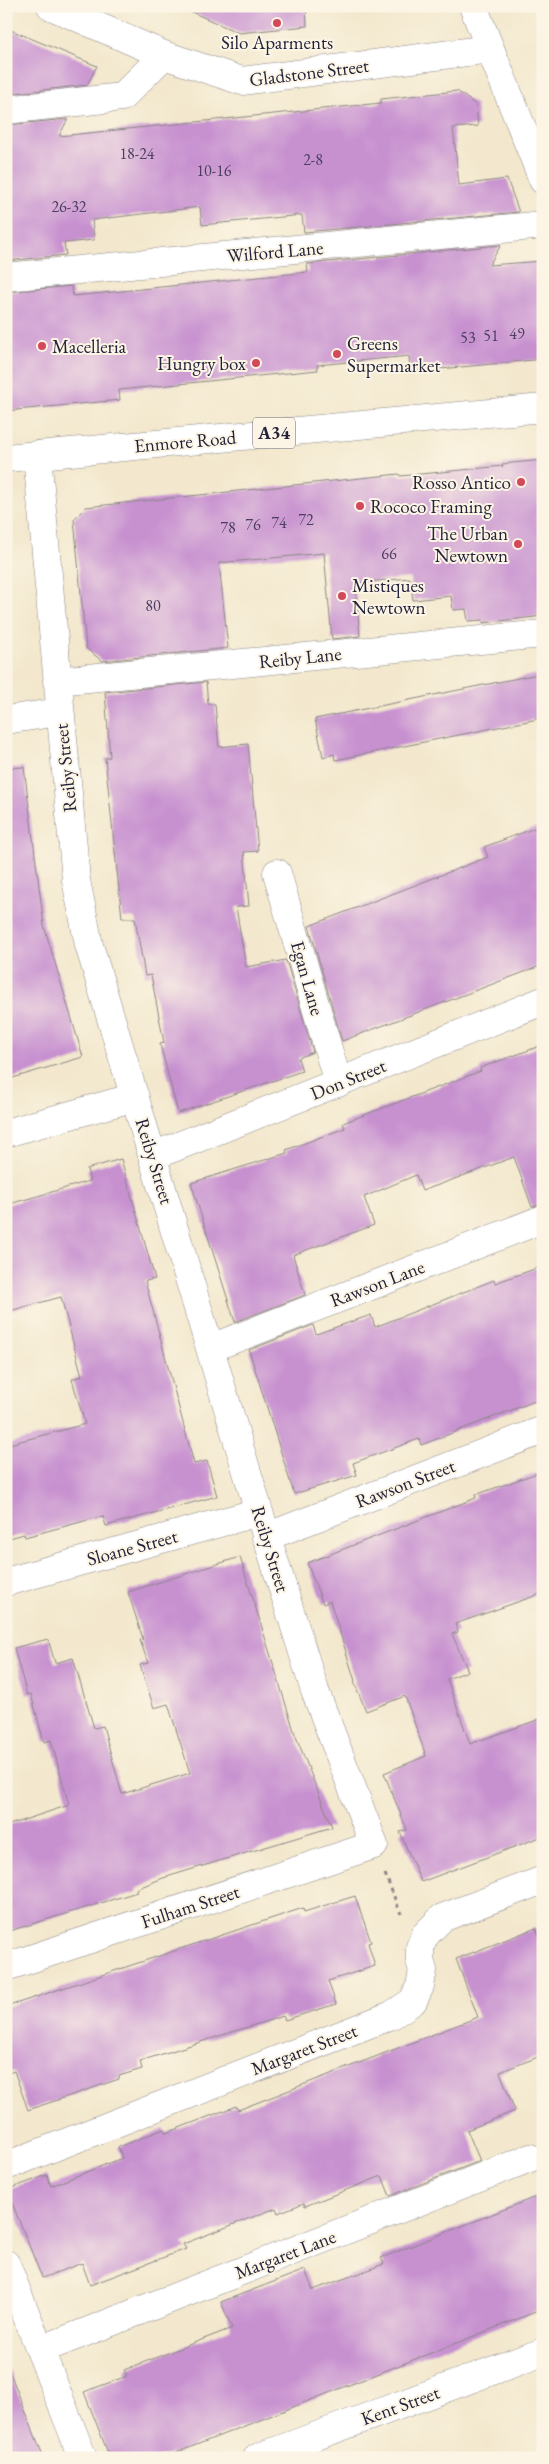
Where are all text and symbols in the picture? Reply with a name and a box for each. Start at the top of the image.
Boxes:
marker: Silo Aparments [271,17,283,29]
place label: Silo Aparments [221,30,333,55]
street label: Gladstone Street [248,53,370,92]
house number: 18-24 [119,143,155,164]
house number: 2-8 [303,149,323,170]
house number: 10-16 [196,160,232,181]
house number: 26-32 [51,196,87,217]
street label: Wilford Lane [226,235,324,268]
house number: 49 [509,323,525,344]
house number: 51 [483,325,499,346]
house number: 53 [460,327,476,348]
place label: Greens Supermarket [347,331,440,378]
place label: Macelleria [52,334,127,359]
marker: Macelleria [36,340,48,352]
marker: Greens Supermarket [331,348,343,360]
place label: Hungry box [157,351,247,376]
marker: Hungry box [250,357,262,369]
road number: A34 [253,418,295,448]
street label: Enmore Road [133,425,237,458]
place label: Rosso Antico [412,470,511,495]
marker: Rosso Antico [515,476,527,488]
place label: Rococo Framing [370,494,492,519]
marker: Rococo Framing [354,500,366,512]
house number: 72 [298,509,314,530]
house number: 74 [271,512,287,533]
house number: 76 [245,514,261,535]
house number: 78 [220,517,236,538]
place label: The Urban Newtown [427,521,508,568]
marker: The Urban Newtown [512,538,524,550]
house number: 66 [381,543,397,564]
place label: Mistiques Newtown [352,573,426,620]
marker: Mistiques Newtown [336,590,348,602]
house number: 80 [145,595,161,616]
street label: Reiby Lane [257,641,343,674]
street label: Reiby Street [48,722,83,813]
street label: Egan Lane [285,938,330,1018]
street label: Don Street [307,1053,390,1106]
street label: Reiby Street [130,1115,179,1207]
street label: Rawson Lane [326,1254,428,1313]
street label: Rawson Street [352,1453,459,1514]
street label: Reiby Street [246,1503,295,1595]
street label: Sloane Street [84,1523,180,1572]
street label: Fulham Street [138,1879,243,1934]
street label: Margaret Street [248,2018,361,2081]
street label: Margaret Lane [231,2224,339,2285]
street label: Kent Street [357,2380,443,2431]

